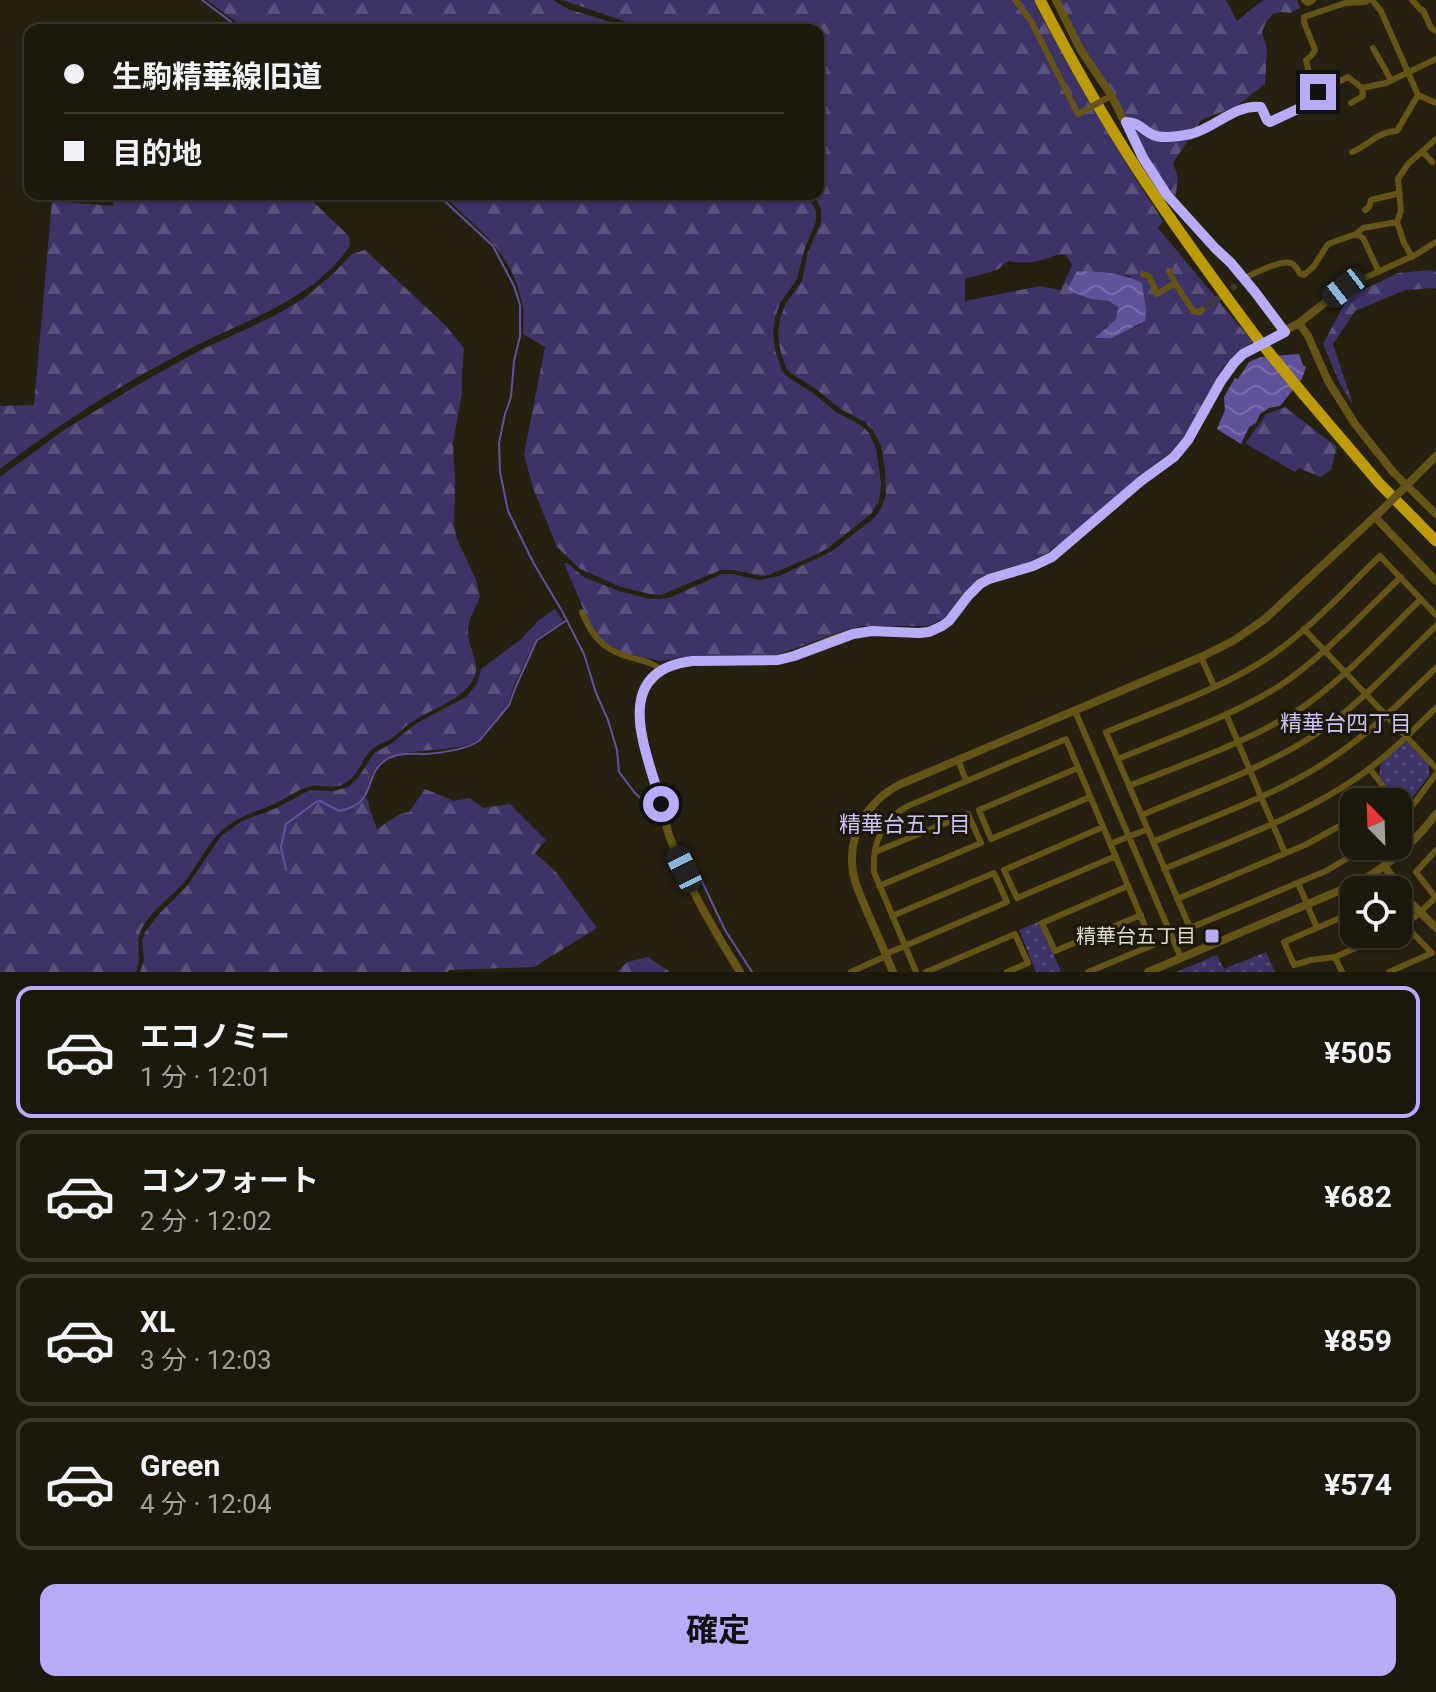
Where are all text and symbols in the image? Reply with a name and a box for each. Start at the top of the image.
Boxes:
text: 生駒精華線旧道 [112,59,322,94]
route end [1300,74,1336,110]
text: 目的地 [112,136,202,171]
car [1318,264,1370,312]
district label: 精華台四丁目 [1280,711,1412,736]
route start [643,786,679,822]
north arrow [1340,788,1412,860]
map controls [1340,788,1412,948]
district label: 精華台五丁目 [839,812,971,837]
car [663,842,705,896]
button: locate [1340,876,1412,948]
place label: 精華台五丁目 [1076,924,1196,948]
marker: 精華台五丁目 [1203,927,1221,945]
icon: car [44,1016,116,1088]
text: エコノミー [140,1019,290,1054]
text: ¥505 [1324,1035,1392,1070]
text: 1 分 · 12:01 [140,1062,272,1092]
icon: car [44,1160,116,1232]
text: コンフォート [140,1163,319,1198]
text: ¥682 [1324,1179,1392,1214]
text: 2 分 · 12:02 [140,1206,272,1236]
icon: car [44,1304,116,1376]
text: XL [140,1304,175,1339]
text: ¥859 [1324,1323,1392,1358]
text: 3 分 · 12:03 [140,1345,272,1375]
icon: car [44,1448,116,1520]
text: Green [140,1448,220,1483]
text: ¥574 [1324,1467,1392,1502]
text: 4 分 · 12:04 [140,1489,272,1519]
button: 確定 [40,1584,1396,1676]

